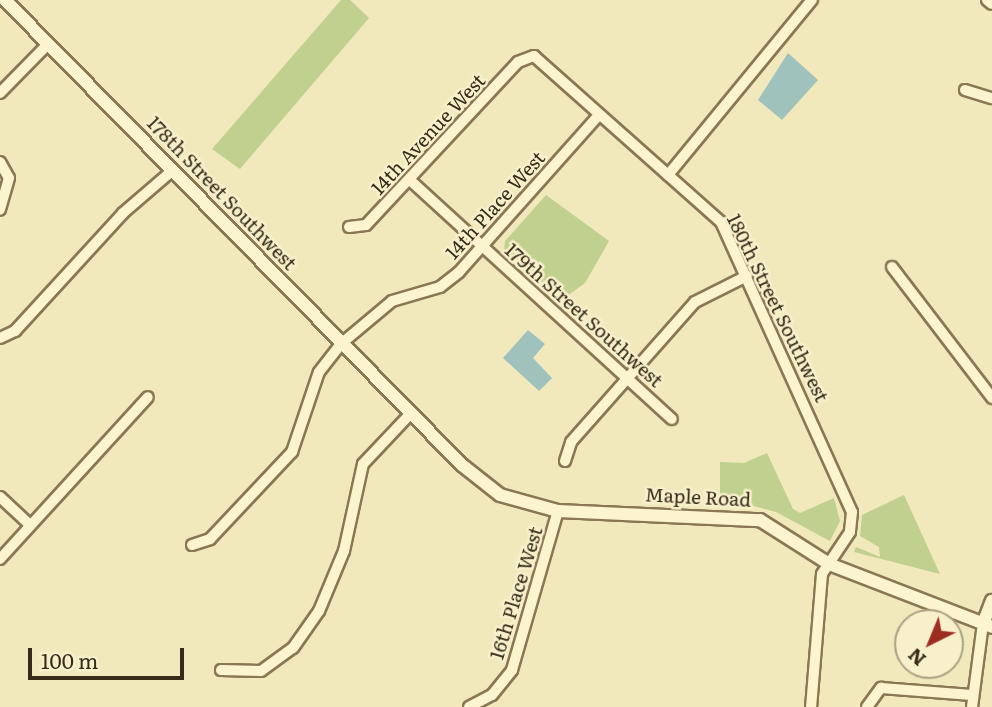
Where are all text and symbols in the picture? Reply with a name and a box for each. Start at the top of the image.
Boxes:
street label: 14th Avenue West [366,69,490,199]
street label: 178th Street Southwest [143,111,301,275]
street label: 14th Place West [441,146,549,264]
street label: 180th Street Southwest [722,210,834,406]
street label: 179th Street Southwest [501,238,667,392]
street label: Maple Road [644,483,752,511]
street label: 16th Place West [485,524,547,662]
north arrow [894,609,964,679]
scale bar [32,634,187,678]
text: N [901,642,931,674]
text: 100 m [41,644,98,675]

